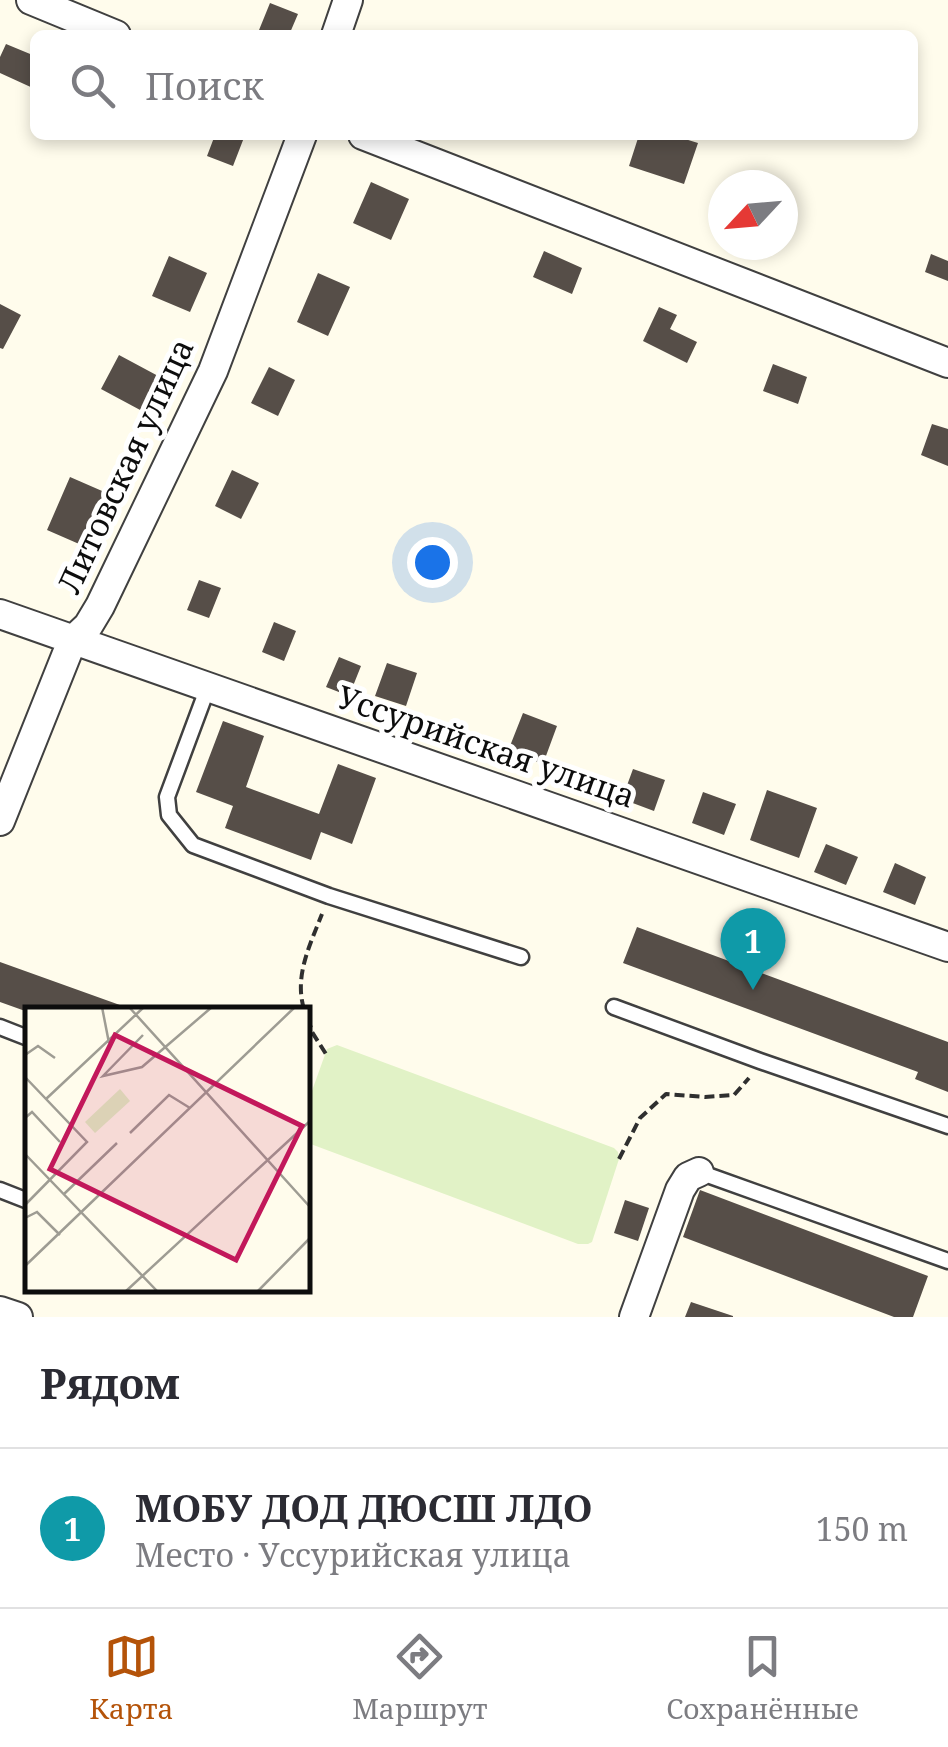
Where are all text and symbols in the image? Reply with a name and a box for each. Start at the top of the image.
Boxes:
search box [30,30,918,140]
icon: search [65,58,120,113]
text: Поиск [145,59,264,111]
north arrow [708,170,798,260]
street label: Литовская улица [47,331,203,600]
your location [407,537,458,588]
street label: Уссурийская улица [332,674,641,817]
pin: 1 [720,908,786,990]
inset map [25,1007,310,1292]
text: Рядом [40,1354,180,1411]
text: МОБУ ДОД ДЮСШ ЛДО [135,1481,592,1533]
text: 1 [63,1507,82,1550]
text: 150 m [816,1507,908,1550]
text: Место · Уссурийская улица [135,1533,571,1576]
tab: Карта [89,1629,174,1727]
tab: Маршрут [352,1629,488,1727]
tab: Сохранённые [666,1629,859,1727]

